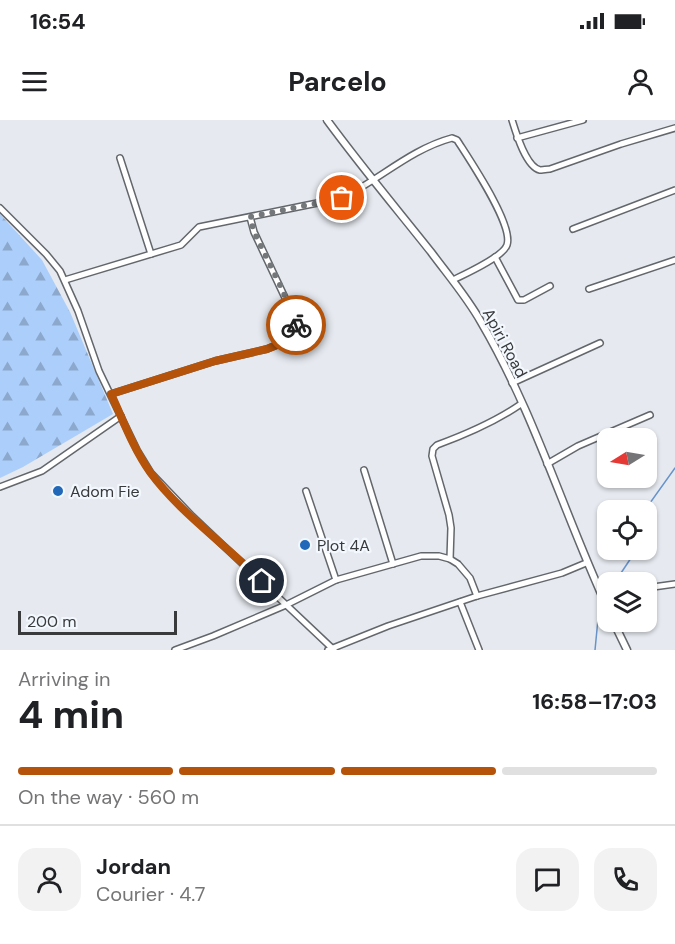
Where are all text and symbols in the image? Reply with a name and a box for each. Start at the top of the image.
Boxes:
text: 16:54 [30,7,86,36]
text: Parcelo [288,64,387,99]
icon: menu [18,65,51,98]
icon: person [624,65,657,98]
pin [316,172,367,223]
icon: bag [325,181,358,214]
courier [266,295,326,355]
street label: Apiri Road [478,305,532,381]
icon: bike [280,309,313,342]
north arrow [597,428,657,488]
map controls [597,428,657,632]
place label: Adom Fie [70,481,140,502]
marker: Adom Fie [51,484,65,498]
button: locate [597,500,657,560]
place label: Plot 4A [317,535,370,556]
marker: Plot 4A [298,538,312,552]
pin [236,555,287,606]
icon: home [245,564,278,597]
button: layers [597,572,657,632]
scale bar [18,608,177,636]
text: 200 m [27,611,76,632]
text: Arriving in [18,666,110,692]
text: 16:58–17:03 [532,687,657,716]
text: 4 min [18,689,124,740]
text: On the way · 560 m [18,784,199,810]
button: person [18,848,81,911]
button: chat [516,848,579,911]
button: phone [594,848,657,911]
text: Jordan [96,852,171,881]
text: Courier · 4.7 [96,881,205,907]

